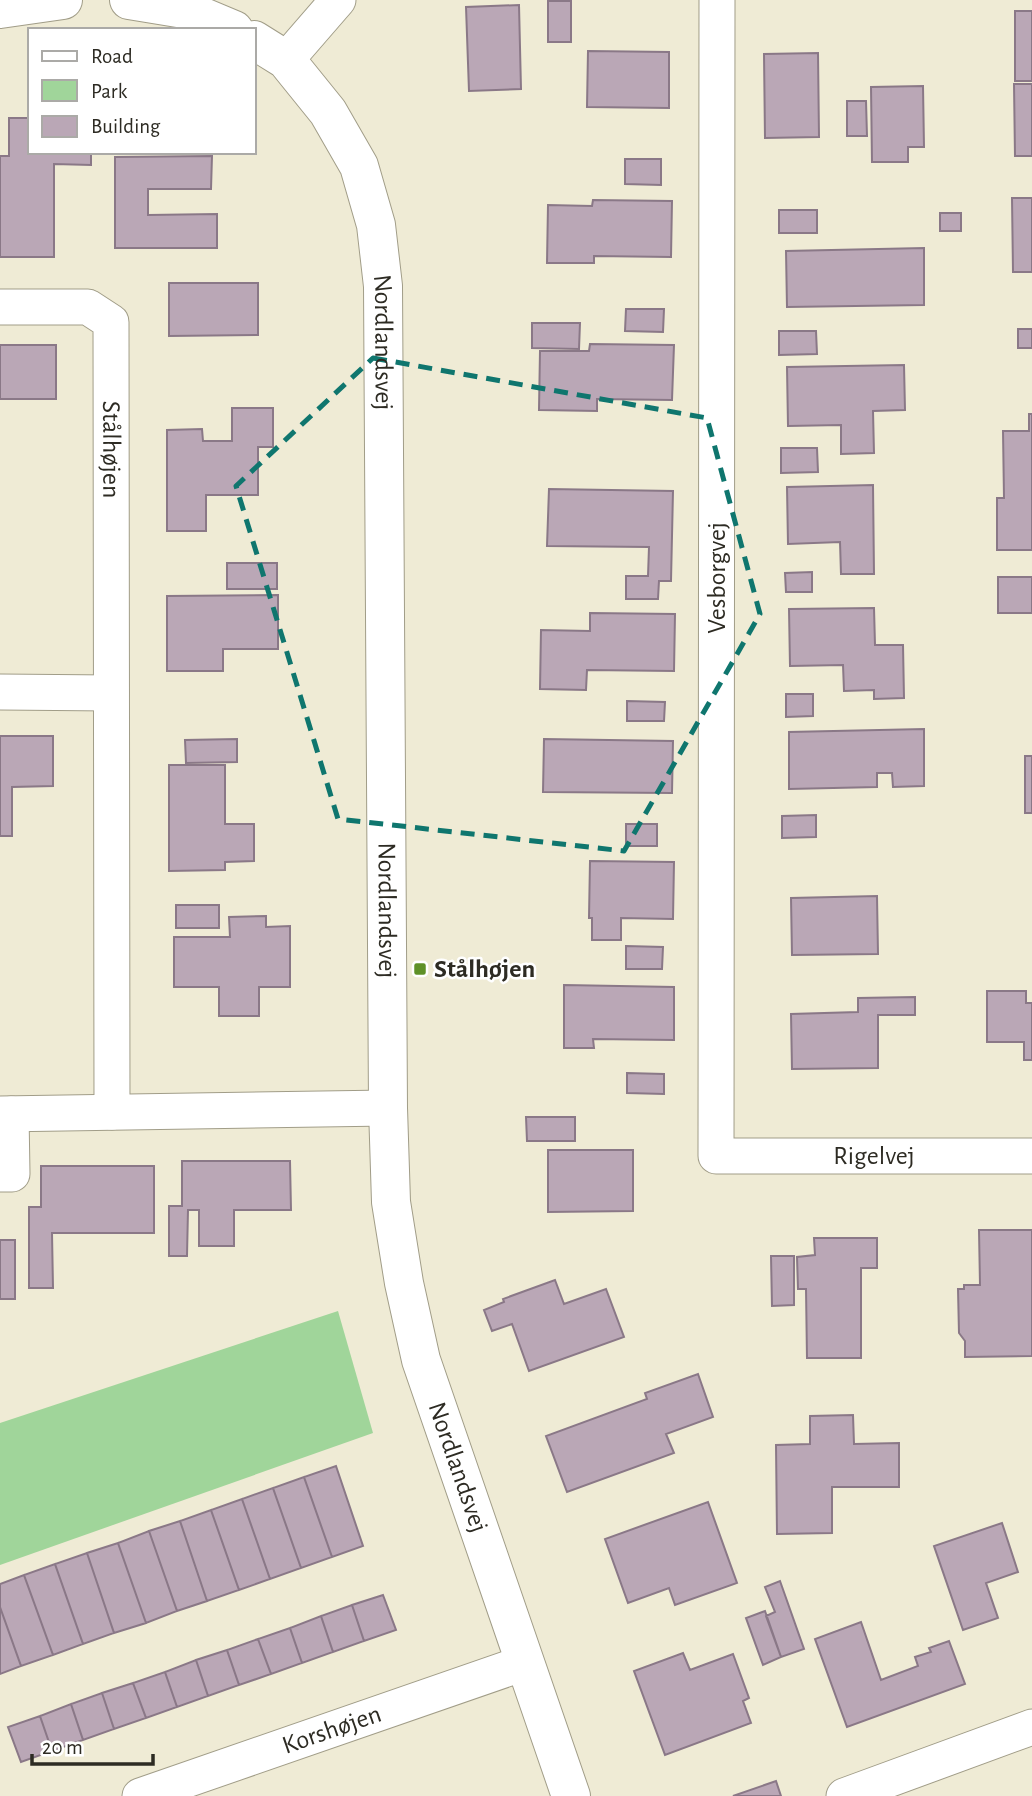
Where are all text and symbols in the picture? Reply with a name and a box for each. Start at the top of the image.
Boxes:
legend [28,28,256,154]
text: Road [91,46,133,67]
text: Park [91,81,128,102]
text: Building [91,116,161,137]
street label: Nordlandsvej [369,273,397,410]
street label: Stålhøjen [98,401,124,498]
street label: Vesborgvej [704,522,730,634]
street label: Nordlandsvej [373,842,400,978]
place label: Stålhøjen [434,956,535,982]
marker: Stålhøjen [412,961,428,977]
street label: Rigelvej [833,1143,915,1169]
street label: Nordlandsvej [423,1399,492,1536]
street label: Korshøjen [279,1700,385,1759]
scale bar [32,1722,152,1766]
text: 20 m [42,1737,83,1758]

